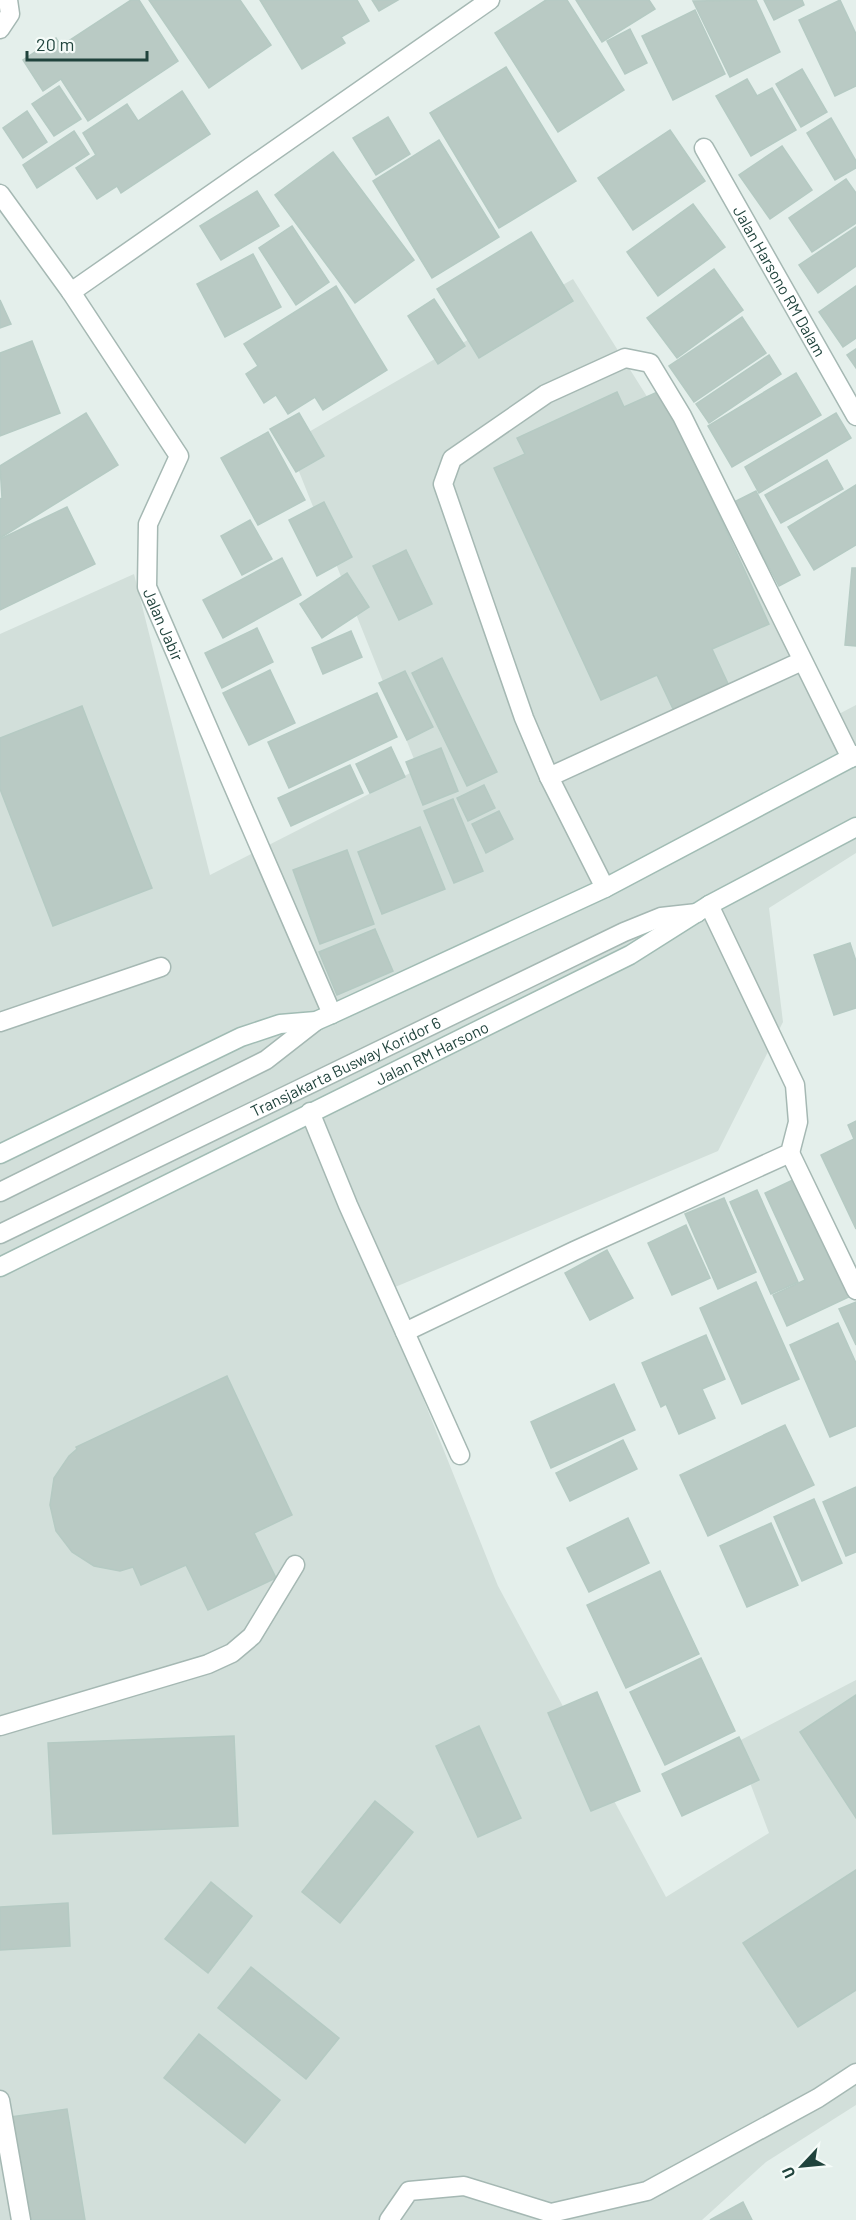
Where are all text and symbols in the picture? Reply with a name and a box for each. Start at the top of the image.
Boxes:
scale bar [27,24,147,62]
text: 20 m [36,33,74,55]
street label: Jalan Harsono RM Dalam [730,202,830,359]
street label: Jalan Jabir [140,585,188,664]
street label: Transjakarta Busway Koridor 6 [247,1012,443,1120]
street label: Jalan RM Harsono [372,1017,491,1089]
north arrow [772,2136,832,2196]
text: U [777,2164,799,2181]

